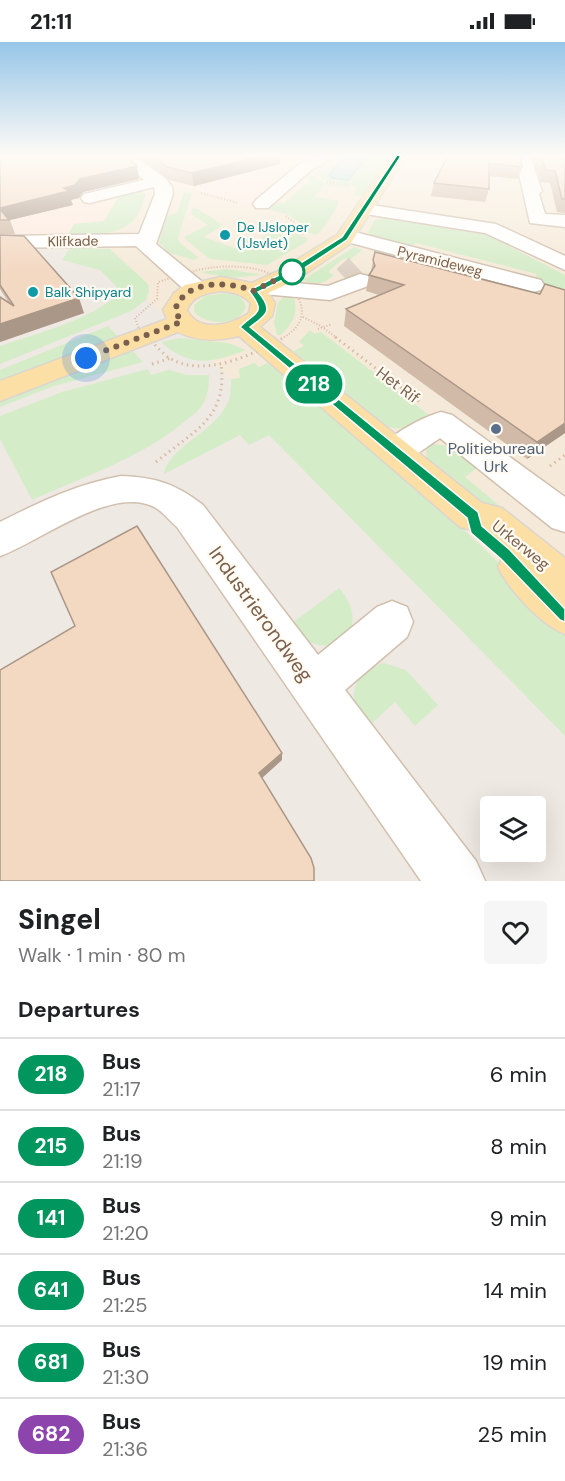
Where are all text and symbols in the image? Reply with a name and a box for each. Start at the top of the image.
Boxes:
text: 21:11 [30,7,72,36]
place label: De IJsloper (IJsvlet) [237,218,309,252]
marker: De IJsloper (IJsvlet) [218,228,232,242]
street label: Klifkade [47,232,99,250]
street label: Pyramideweg [396,242,485,280]
unlabelled marker [279,259,305,285]
place label: Balk Shipyard [45,283,131,301]
marker: Balk Shipyard [26,285,40,299]
your location [71,343,101,373]
street label: Het Rif [372,362,424,408]
line badge: 218 [280,364,348,404]
text: 218 [297,370,331,398]
marker: Politiebureau Urk [489,422,503,436]
place label: Politiebureau Urk [448,438,544,477]
street label: Urkerweg [488,515,554,575]
street label: Industrierondweg [203,541,319,687]
map controls [480,796,546,862]
button: layers [480,796,546,862]
text: Singel [18,901,101,938]
button: heart [484,901,547,964]
text: Walk · 1 min · 80 m [18,942,186,968]
text: Departures [18,995,140,1024]
text: Bus [102,1047,141,1076]
text: 218 [34,1060,68,1088]
text: 6 min [490,1060,547,1089]
text: 21:17 [102,1076,141,1102]
text: Bus [102,1119,141,1148]
text: 215 [35,1132,67,1160]
text: 8 min [490,1132,547,1161]
text: 21:19 [102,1148,143,1174]
text: Bus [102,1191,141,1220]
text: 141 [37,1204,65,1232]
text: 9 min [490,1204,547,1233]
text: 21:20 [102,1220,149,1246]
text: Bus [102,1263,141,1292]
text: 641 [34,1276,68,1304]
text: 14 min [483,1276,547,1305]
text: 21:25 [102,1292,148,1318]
text: Bus [102,1335,141,1364]
text: 681 [34,1348,68,1376]
text: 19 min [483,1348,547,1377]
text: 21:30 [102,1364,149,1390]
text: Bus [102,1407,141,1436]
text: 682 [32,1420,70,1448]
text: 25 min [478,1420,547,1449]
text: 21:36 [102,1436,148,1462]

